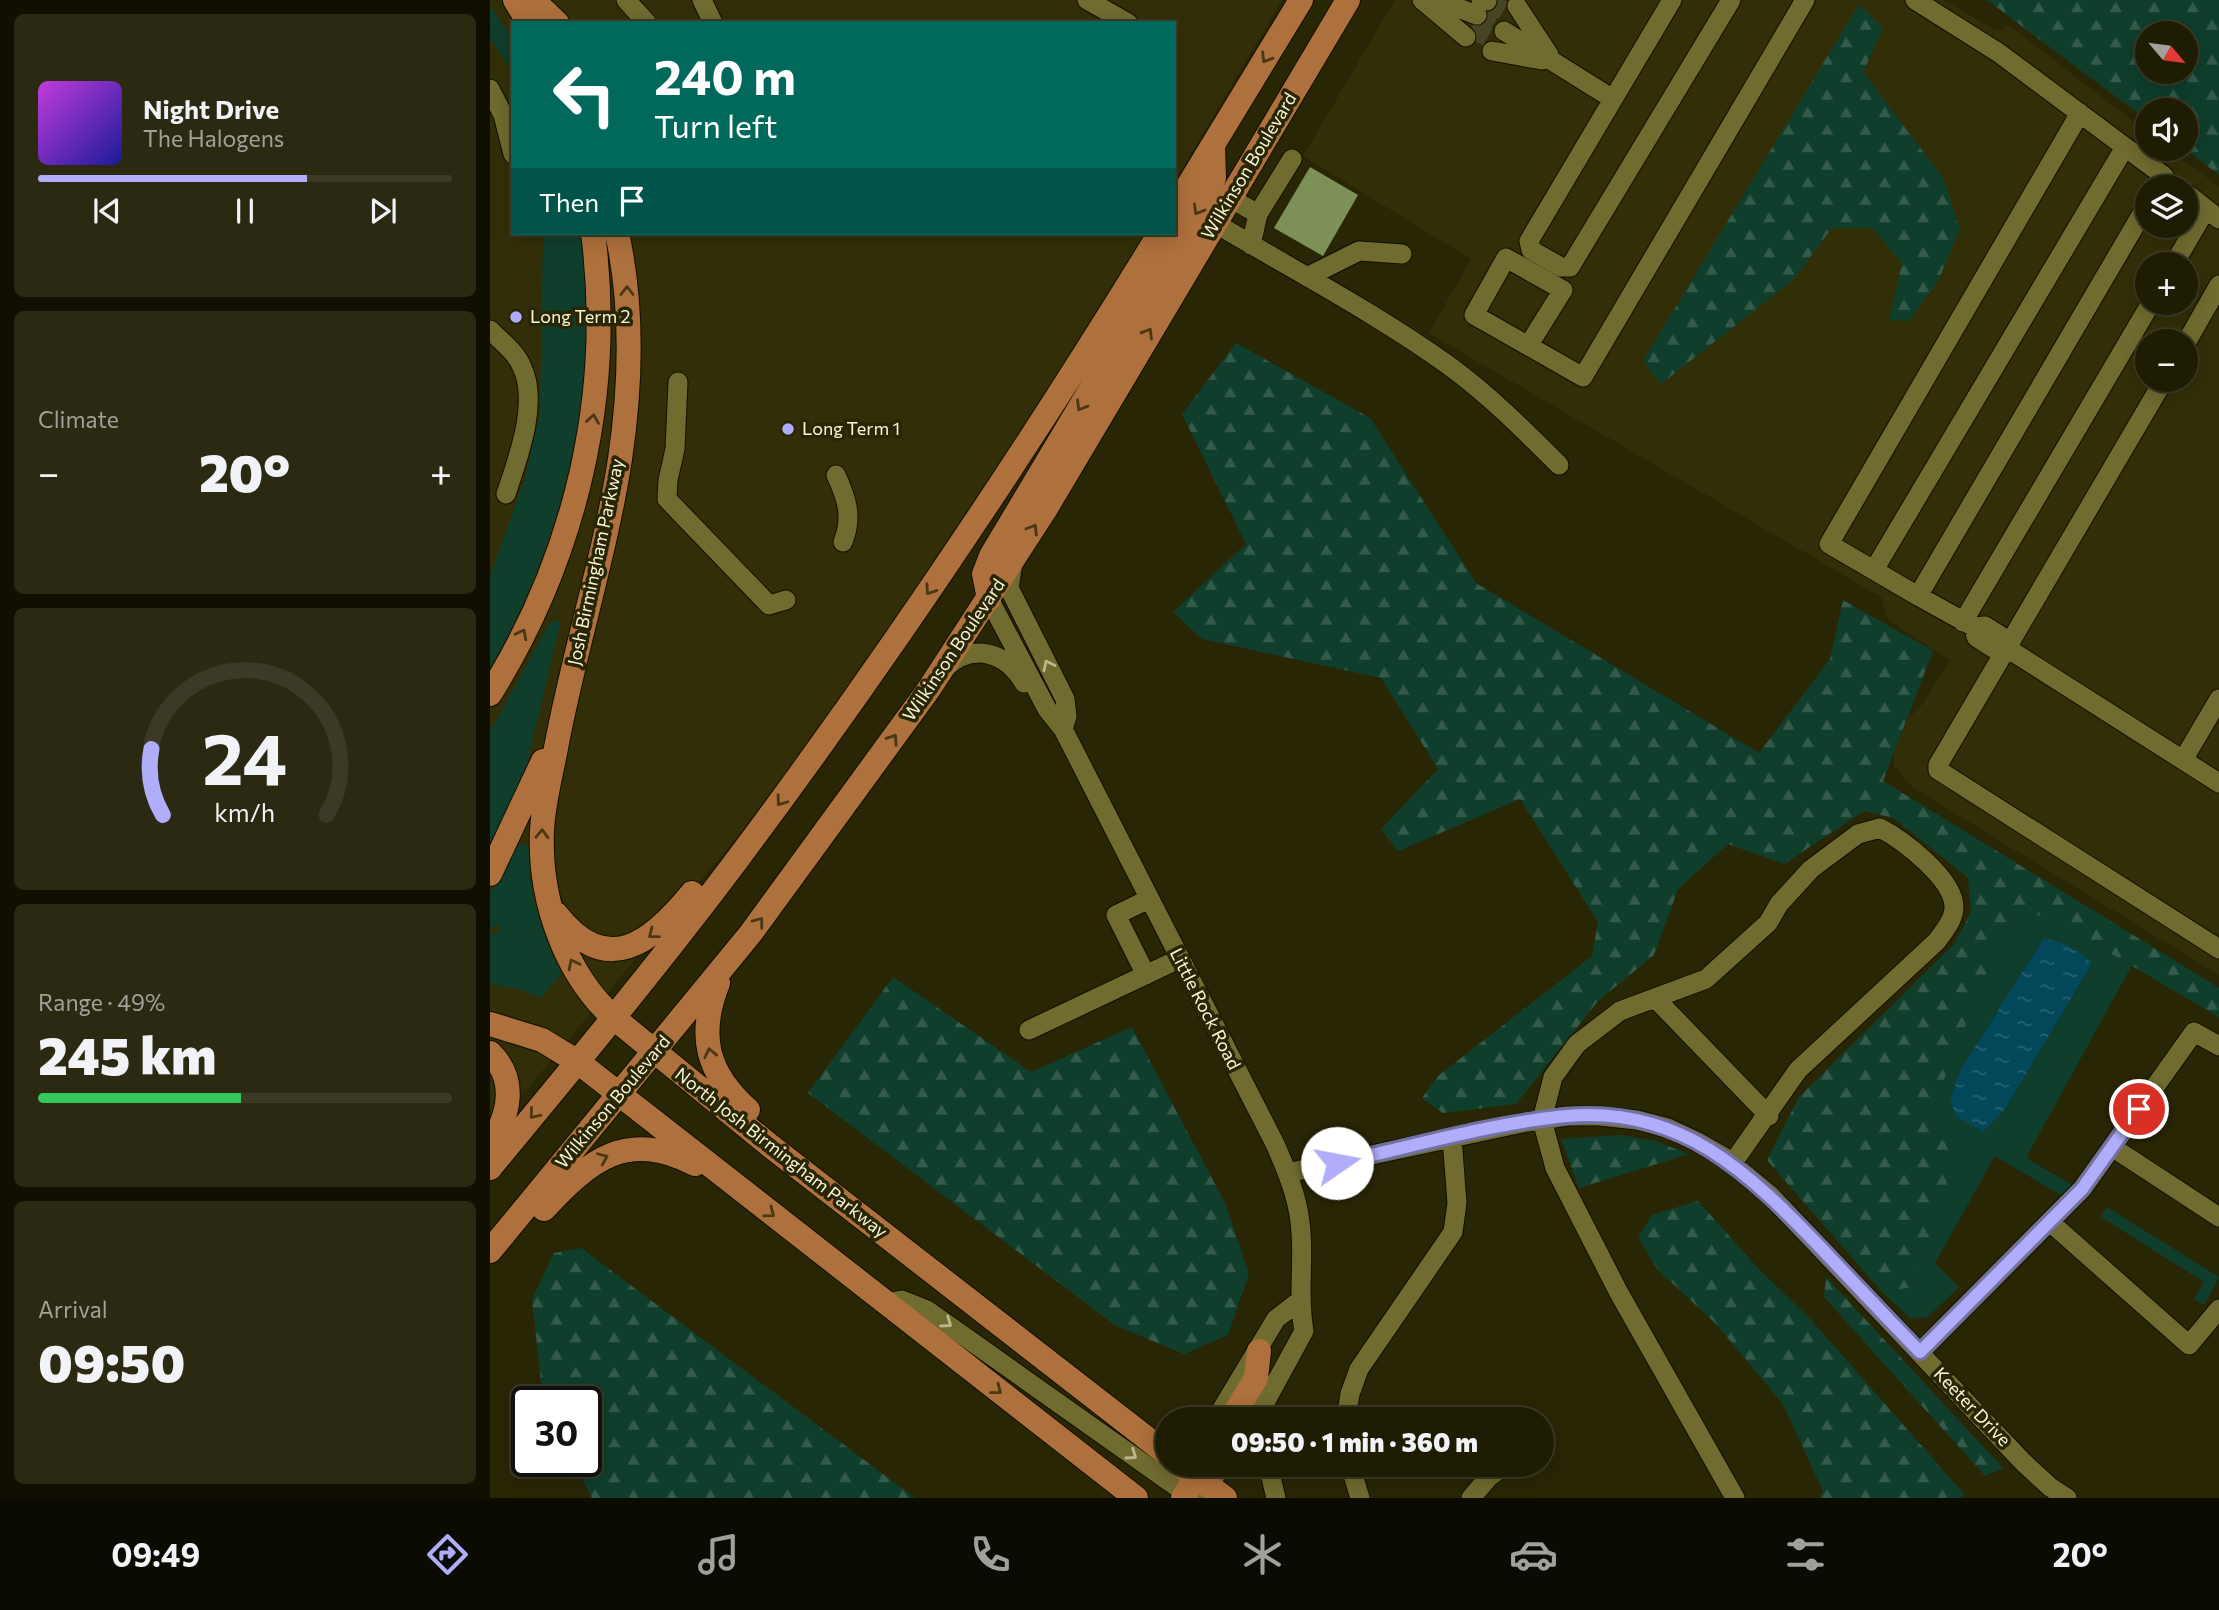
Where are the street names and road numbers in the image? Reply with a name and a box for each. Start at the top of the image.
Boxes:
street label: Wilkinson Boulevard [1196,88,1301,243]
street label: Josh Birmingham Parkway [562,456,628,667]
street label: Wilkinson Boulevard [897,574,1009,725]
street label: Little Rock Road [1166,944,1246,1073]
street label: Wilkinson Boulevard [550,1030,674,1172]
street label: North Josh Birmingham Parkway [671,1062,892,1242]
street label: Keeter Drive [1930,1362,2016,1450]

